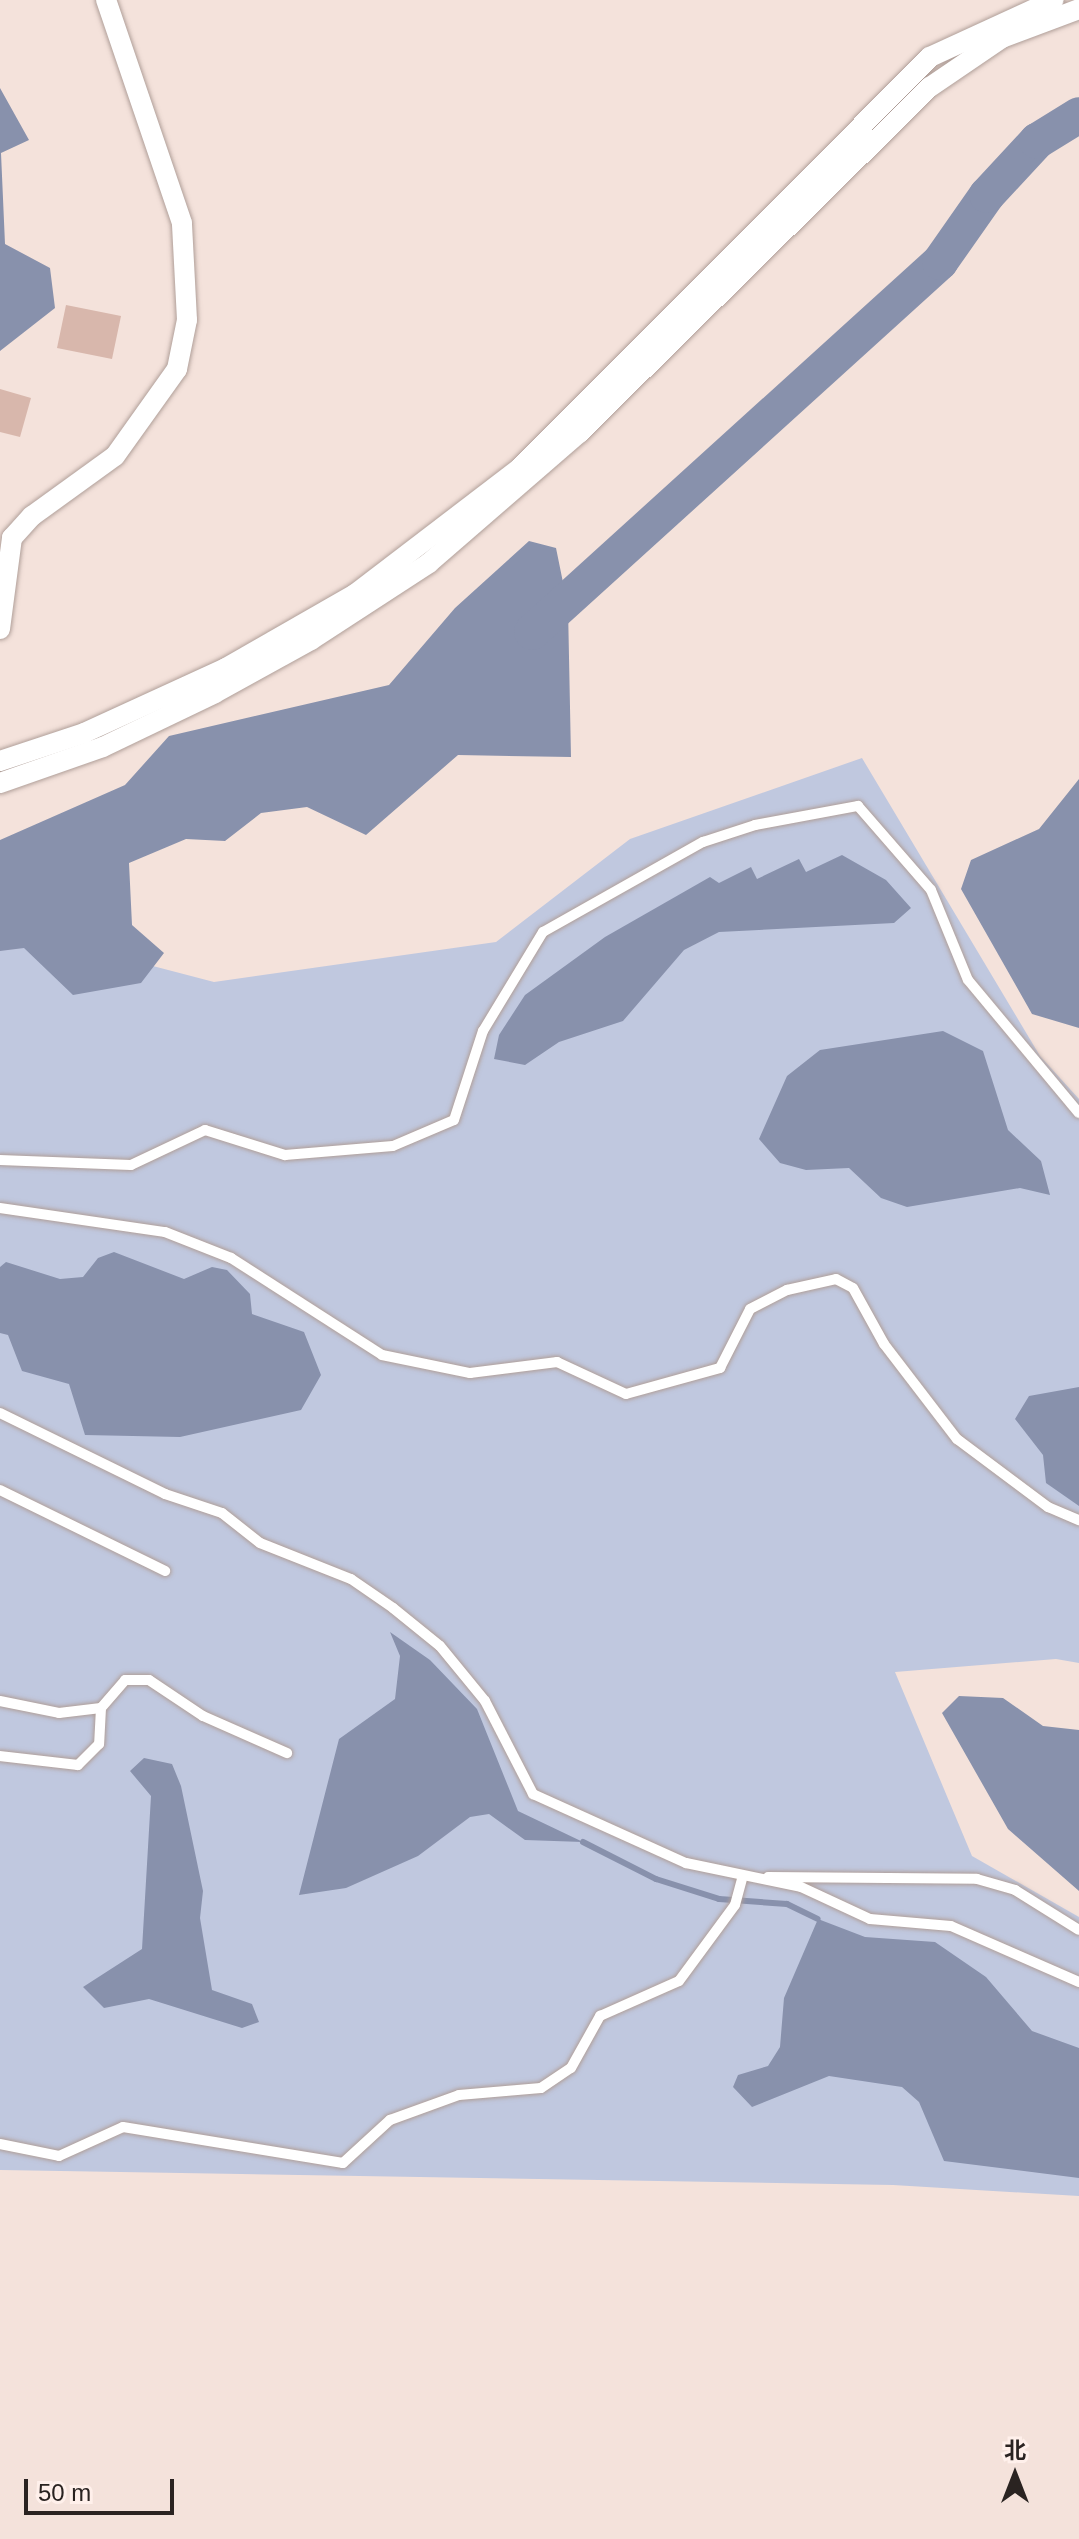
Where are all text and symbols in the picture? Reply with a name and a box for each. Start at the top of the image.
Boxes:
north arrow [975,2435,1055,2515]
text: 北 [1004,2438,1026,2463]
scale bar [28,2463,178,2513]
text: 50 m [38,2479,91,2506]

